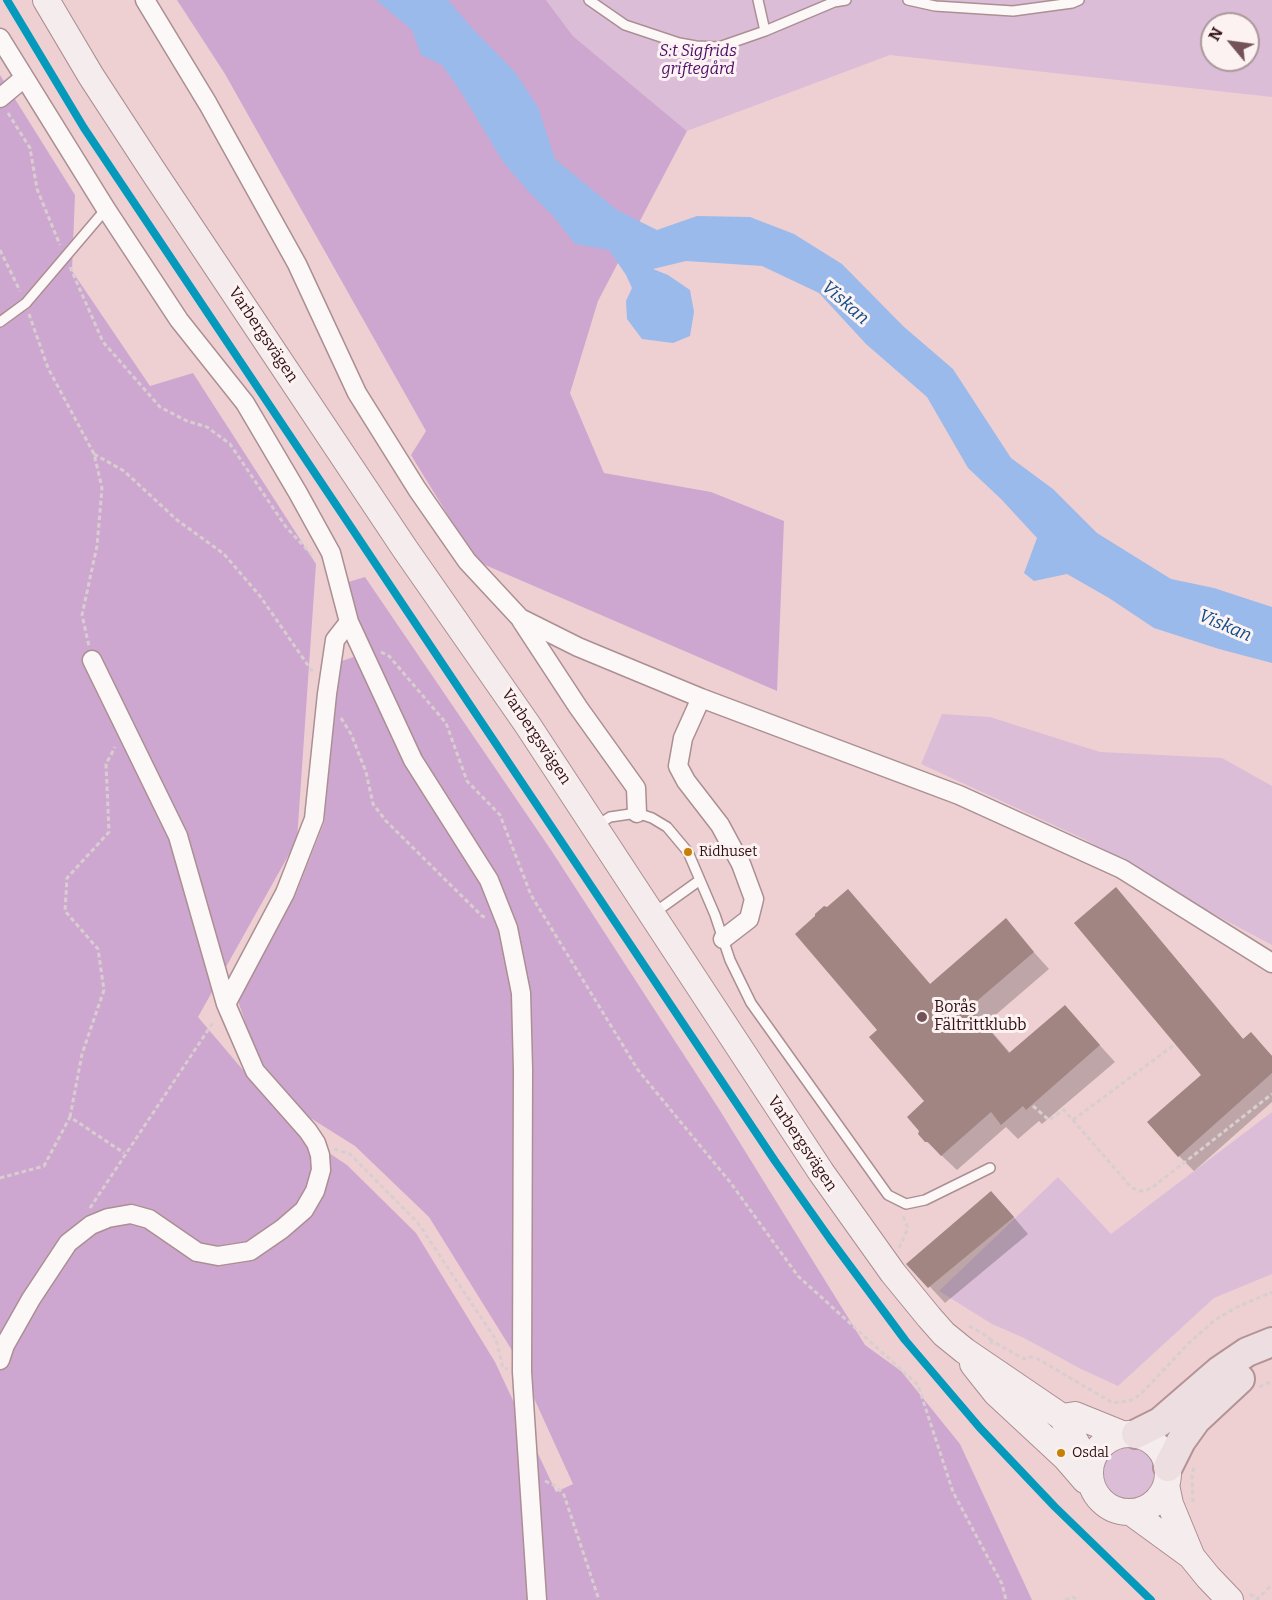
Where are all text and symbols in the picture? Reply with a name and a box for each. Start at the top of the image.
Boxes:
north arrow [1200,12,1260,72]
text: N [1204,24,1227,44]
park label: S:t Sigfrids griftegård [659,42,737,80]
water label: Viskan [817,277,873,329]
street label: Varbergsvägen [224,284,302,386]
water label: Viskan [1195,605,1255,647]
street label: Varbergsvägen [497,686,575,788]
place label: Ridhuset [699,844,757,860]
marker: Ridhuset [682,846,694,858]
place label: Borås Fältrittklubb [934,998,1027,1036]
marker: Borås Fältrittklubb [915,1010,929,1024]
street label: Varbergsvägen [763,1093,841,1195]
place label: Osdal [1072,1445,1109,1461]
marker: Osdal [1055,1447,1067,1459]

